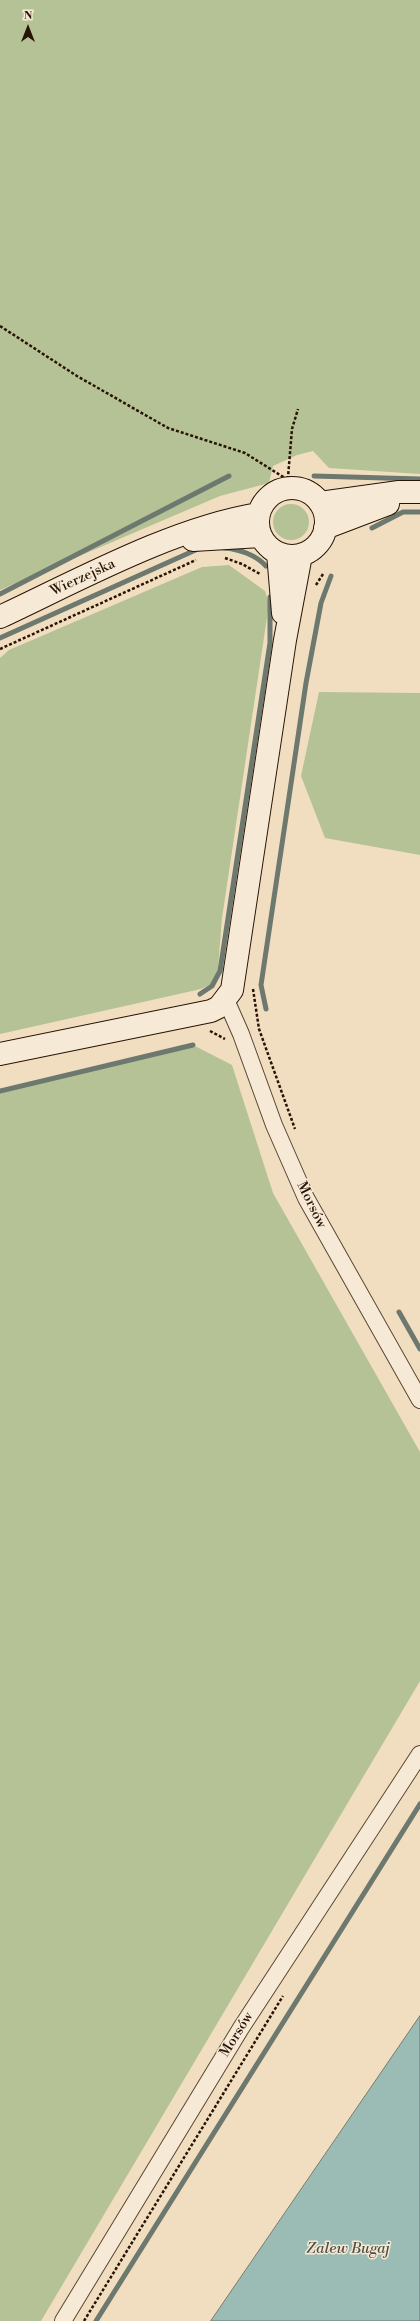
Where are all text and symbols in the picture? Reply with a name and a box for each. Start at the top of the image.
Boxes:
north arrow [8,8,48,48]
text: N [24,9,32,23]
street label: Wierzejska [48,556,118,600]
street label: Morsów [293,1179,329,1231]
street label: Morsów [217,2009,257,2061]
water label: Zalew Bugaj [306,2240,390,2258]

